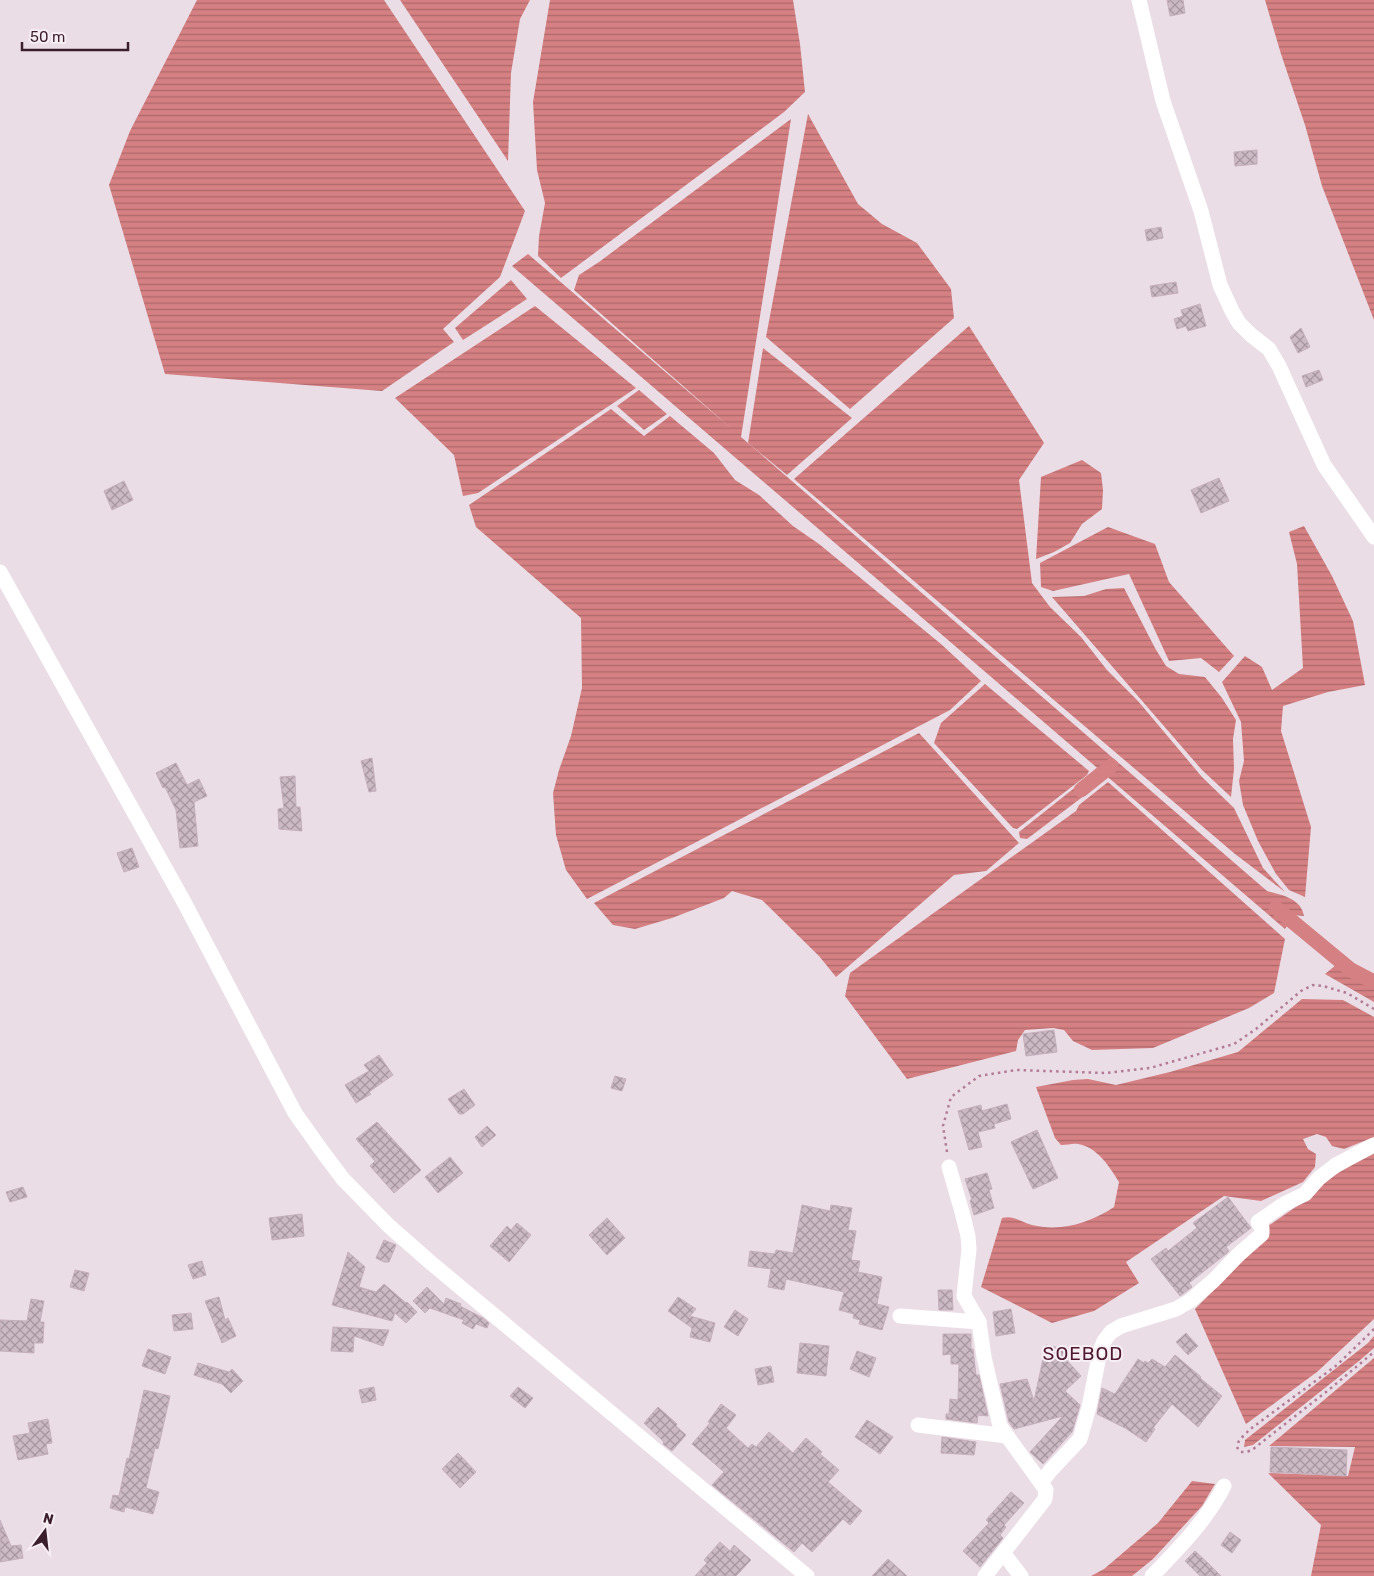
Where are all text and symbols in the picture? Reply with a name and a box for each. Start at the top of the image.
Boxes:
scale bar [22,20,129,52]
text: 50 m [30,28,65,46]
district label: SOEBOD [1043,1342,1123,1365]
north arrow [20,1506,70,1556]
text: N [41,1509,55,1528]

